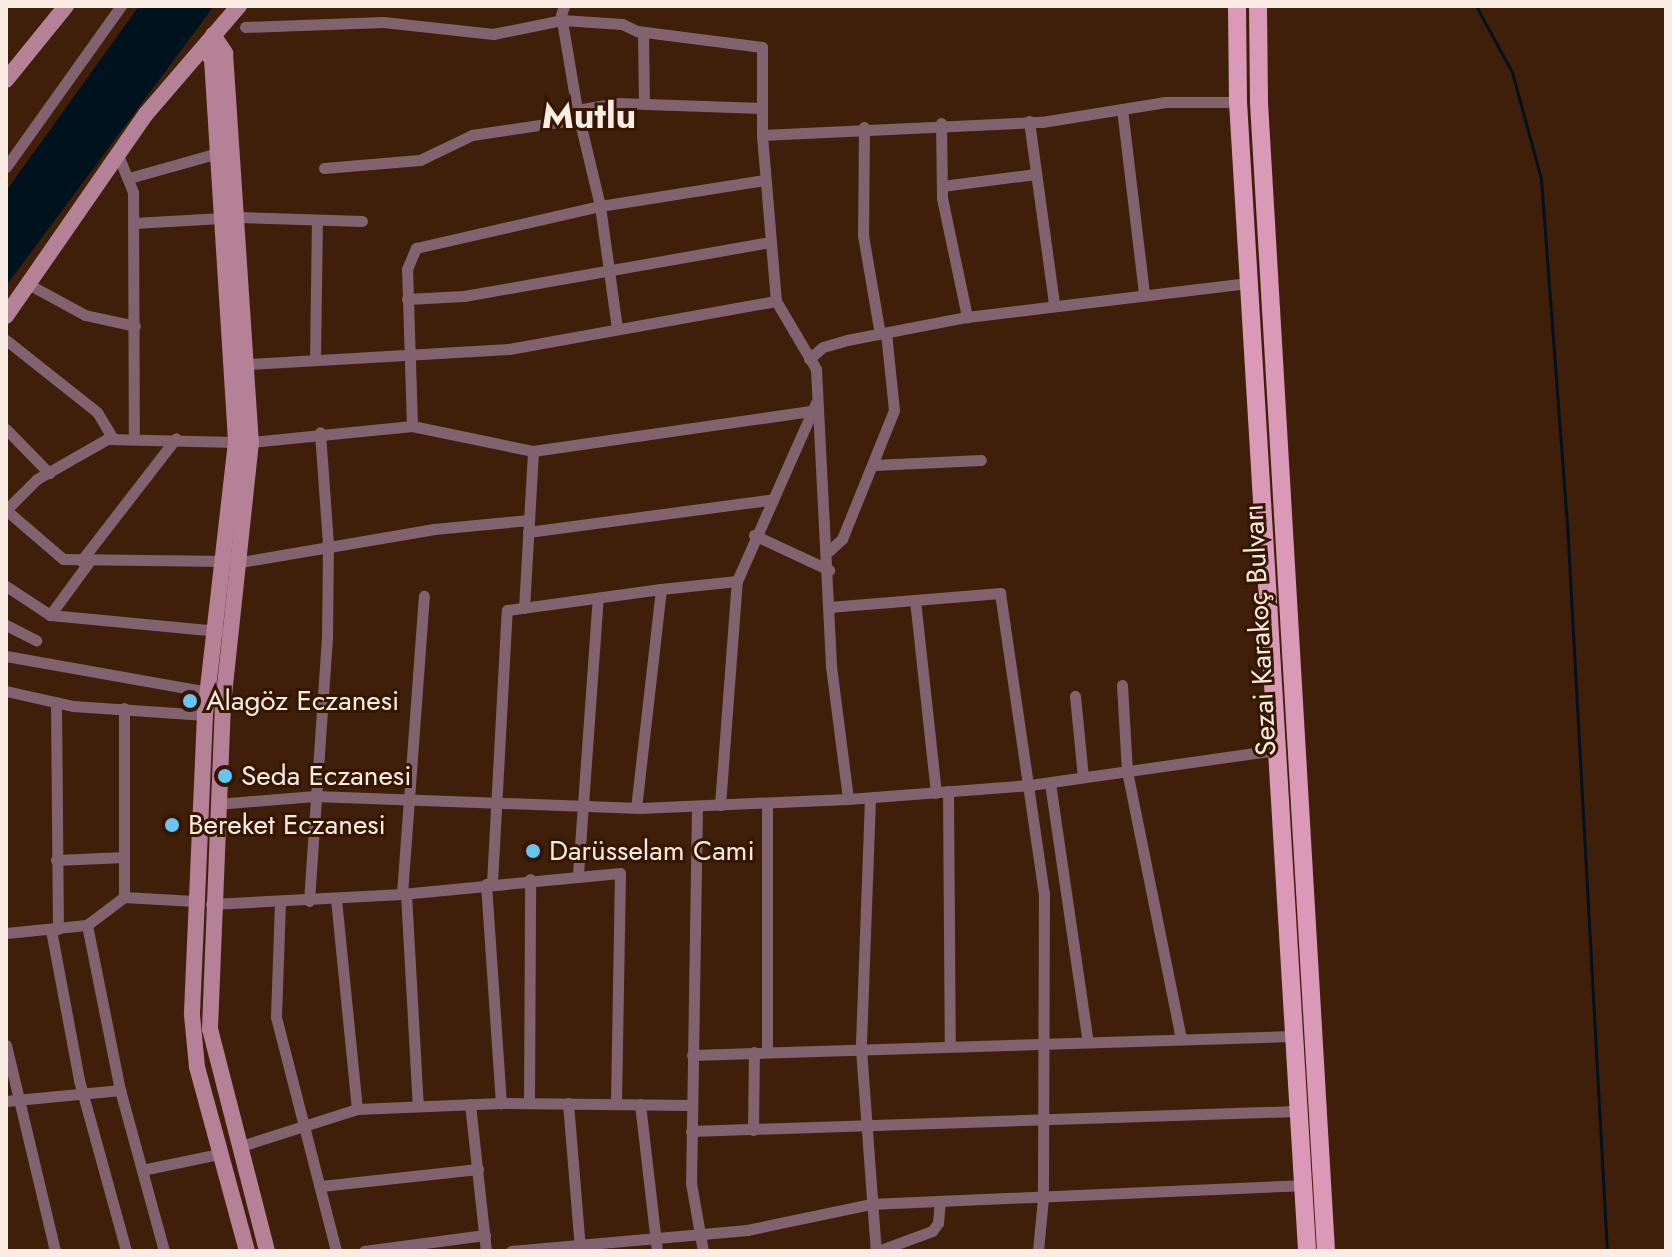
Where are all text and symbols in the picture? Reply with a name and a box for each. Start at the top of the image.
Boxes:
district label: Mutlu [542,94,636,138]
street label: Sezai Karakoç Bulvarı [1237,503,1283,757]
place label: Alagöz Eczanesi [206,684,399,718]
marker: Alagöz Eczanesi [181,692,199,710]
place label: Seda Eczanesi [241,759,411,793]
marker: Seda Eczanesi [216,767,234,785]
place label: Bereket Eczanesi [188,808,386,842]
marker: Bereket Eczanesi [163,816,181,834]
place label: Darüsselam Cami [549,834,755,868]
marker: Darüsselam Cami [524,842,542,860]

